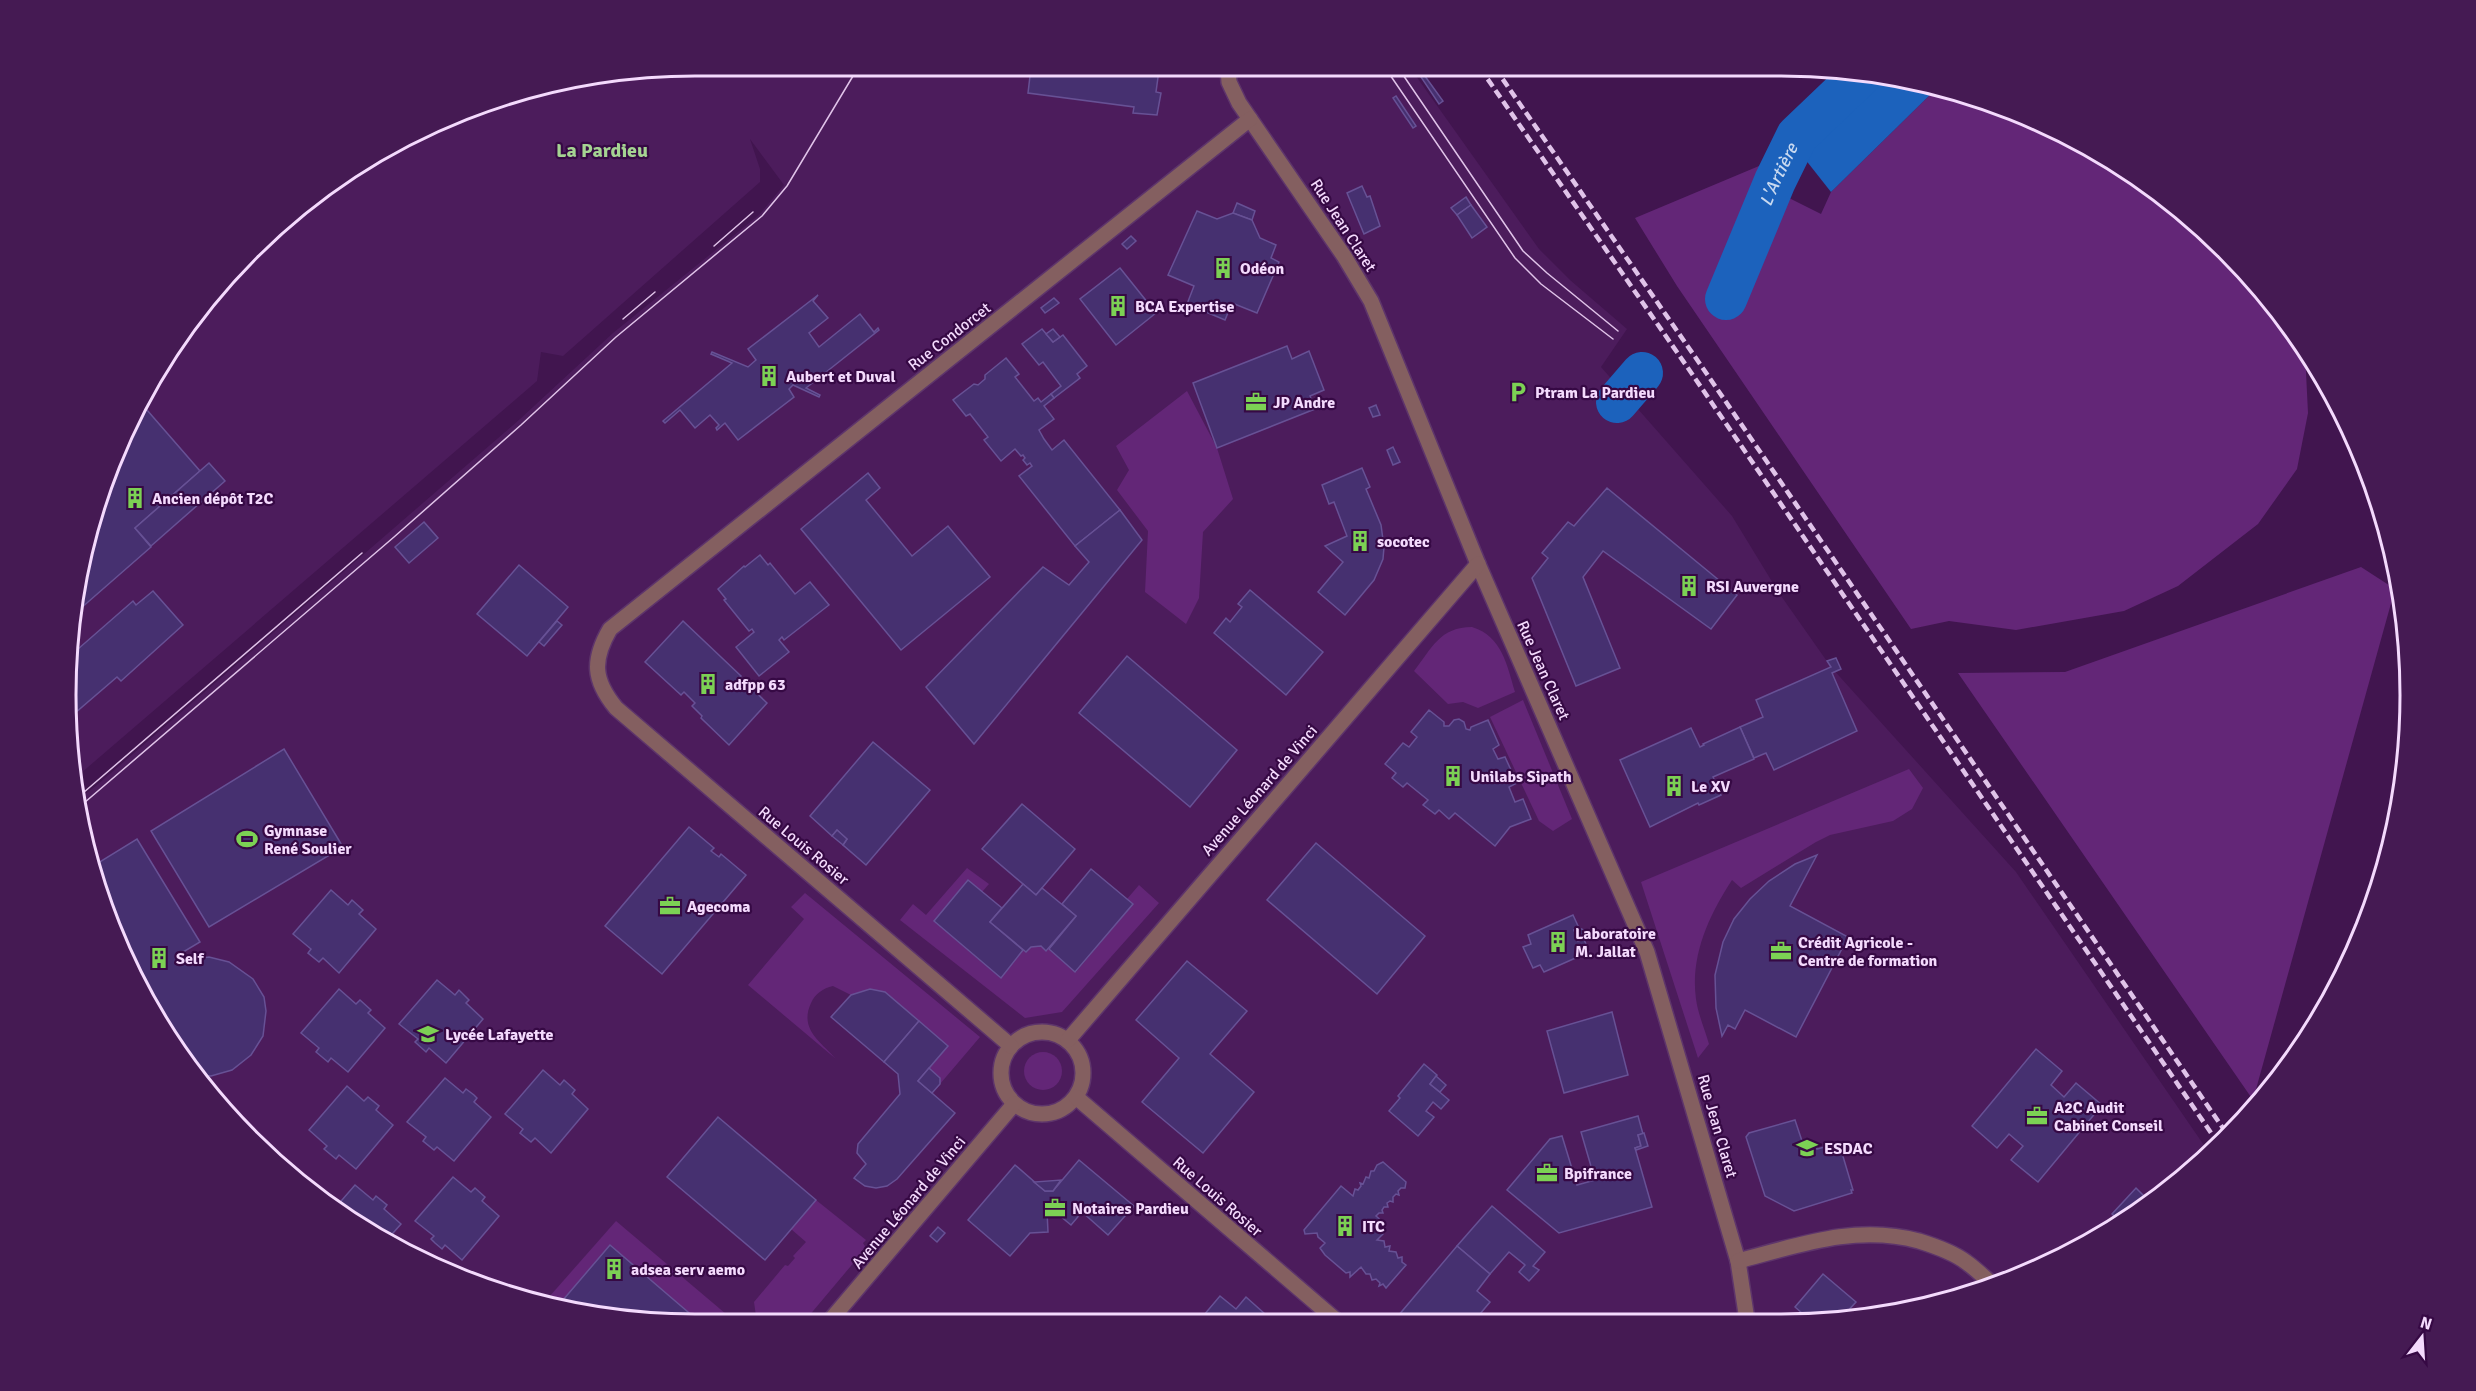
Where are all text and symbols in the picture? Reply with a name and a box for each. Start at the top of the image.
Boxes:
district label: La Pardieu [556,138,648,163]
water label: L'Artière [1755,139,1803,209]
street label: Rue Jean Claret [1306,175,1381,276]
building icon: Odéon [1211,256,1235,280]
place label: Odéon [1240,259,1285,279]
building icon: BCA Expertise [1106,294,1130,318]
place label: BCA Expertise [1135,297,1234,317]
street label: Rue Condorcet [904,298,995,375]
building icon: Aubert et Duval [757,364,781,388]
place label: Aubert et Duval [786,367,895,387]
parking icon: Ptram La Pardieu [1506,380,1530,404]
place label: Ptram La Pardieu [1535,383,1655,403]
office icon: JP Andre [1244,390,1268,414]
place label: JP Andre [1273,393,1335,413]
building icon: Ancien dépôt T2C [123,486,147,510]
place label: Ancien dépôt T2C [152,489,274,509]
building icon: socotec [1348,529,1372,553]
place label: socotec [1377,532,1430,552]
building icon: RSI Auvergne [1677,574,1701,598]
place label: RSI Auvergne [1706,577,1799,597]
street label: Rue Jean Claret [1512,618,1574,724]
building icon: adfpp 63 [696,672,720,696]
place label: adfpp 63 [725,675,786,695]
street label: Avenue Léonard de Vinci [1198,721,1322,860]
building icon: Unilabs Sipath [1441,764,1465,788]
place label: Unilabs Sipath [1470,767,1572,787]
building icon: Le XV [1662,774,1686,798]
place label: Le XV [1691,777,1731,797]
street label: Rue Louis Rosier [754,802,853,890]
place label: Gymnase René Soulier [264,821,352,859]
sports icon: Gymnase René Soulier [235,827,259,851]
office icon: Agecoma [658,894,682,918]
place label: Agecoma [687,897,751,917]
place label: Laboratoire M. Jallat [1575,924,1656,962]
building icon: Laboratoire M. Jallat [1546,930,1570,954]
place label: Crédit Agricole - Centre de formation [1798,933,1938,971]
office icon: Crédit Agricole - Centre de formation [1769,939,1793,963]
building icon: Self [147,946,171,970]
place label: Self [176,949,205,969]
school or university icon: Lycée Lafayette [416,1022,440,1046]
place label: Lycée Lafayette [445,1025,554,1045]
street label: Rue Jean Claret [1693,1072,1741,1181]
place label: A2C Audit Cabinet Conseil [2054,1098,2163,1136]
office icon: A2C Audit Cabinet Conseil [2025,1104,2049,1128]
street label: Avenue Léonard de Vinci [848,1132,970,1273]
school or university icon: ESDAC [1795,1136,1819,1160]
place label: ESDAC [1824,1139,1873,1159]
street label: Rue Louis Rosier [1168,1152,1266,1241]
office icon: Bpifrance [1535,1161,1559,1185]
place label: Bpifrance [1564,1164,1632,1184]
office icon: Notaires Pardieu [1043,1196,1067,1220]
place label: Notaires Pardieu [1072,1199,1189,1219]
building icon: ITC [1333,1214,1357,1238]
place label: ITC [1362,1217,1385,1237]
building icon: adsea serv aemo [602,1257,626,1281]
place label: adsea serv aemo [631,1260,745,1280]
north arrow [2392,1307,2452,1367]
text: N [2418,1312,2434,1335]

